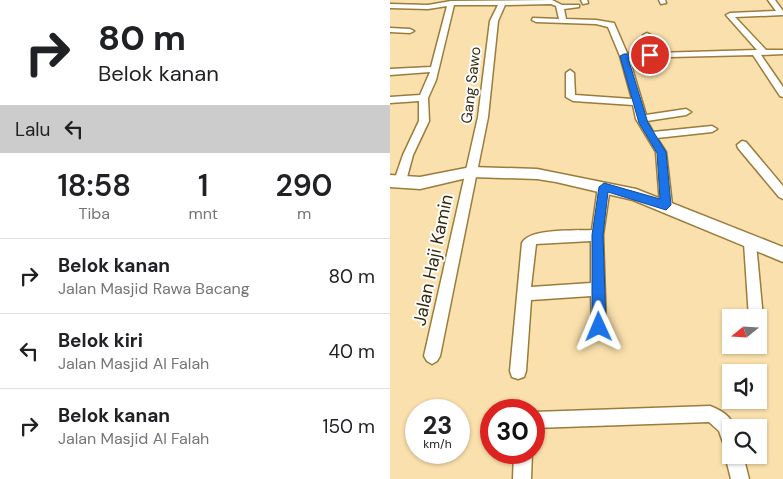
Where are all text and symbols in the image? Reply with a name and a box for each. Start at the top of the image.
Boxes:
text: 80 m [98,15,186,61]
icon: right [15,20,80,85]
pin [629,34,671,76]
icon: arrive [636,41,664,69]
street label: Gang Sawo [456,45,486,125]
text: Belok kanan [98,59,219,88]
icon: left [60,115,88,143]
text: Lalu [15,117,50,142]
text: 18:58 [57,166,131,205]
text: 1 [198,166,208,205]
text: 290 [276,166,333,205]
street label: Jalan Haji Kamin [407,192,459,328]
text: Tiba [78,203,110,224]
text: mnt [188,203,218,224]
text: m [297,203,311,224]
text: Belok kanan [58,253,170,278]
icon: right [15,262,43,290]
text: 80 m [328,264,375,289]
text: Jalan Masjid Rawa Bacang [58,278,250,299]
position arrow [572,300,624,352]
north arrow [722,309,768,354]
map controls [722,309,767,464]
text: Belok kiri [58,328,143,353]
icon: left [15,337,43,365]
text: 40 m [328,339,375,364]
text: Jalan Masjid Al Falah [58,353,209,374]
button: sound [722,364,767,409]
speed limit sign: 30 [480,399,545,464]
text: Belok kanan [58,403,170,428]
text: 23 [423,409,452,442]
icon: right [15,412,43,440]
text: 150 m [323,414,375,439]
button: search [722,419,767,464]
text: Jalan Masjid Al Falah [58,428,209,449]
text: km/h [423,436,452,452]

